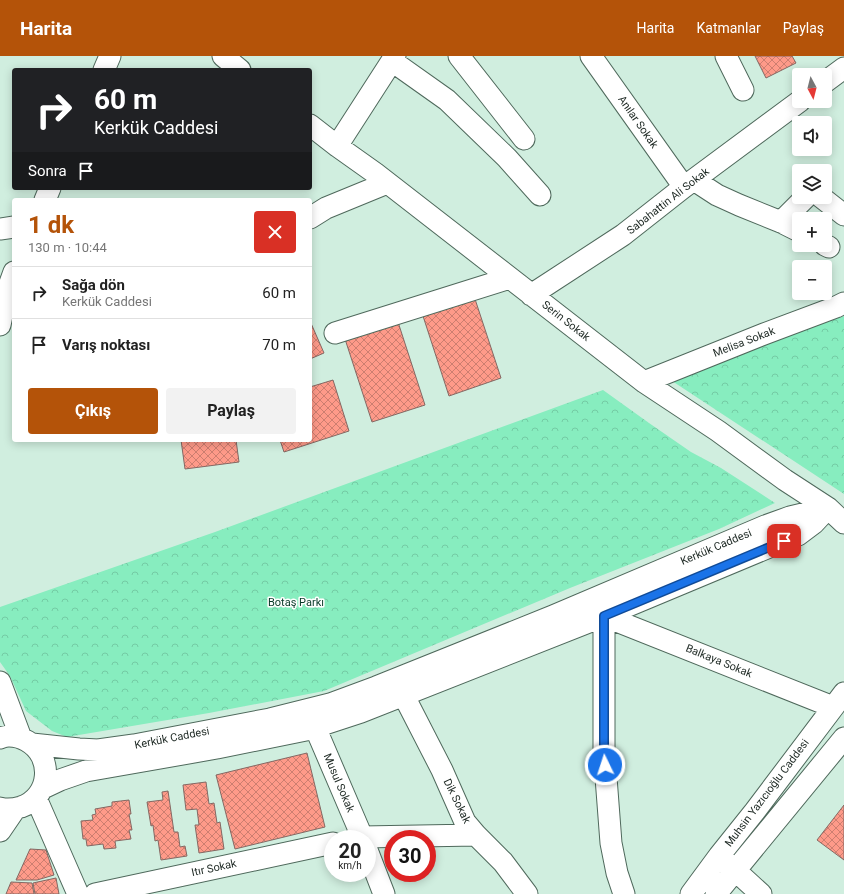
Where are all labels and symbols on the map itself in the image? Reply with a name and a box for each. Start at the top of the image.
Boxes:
north arrow [792,68,832,108]
street label: Anılar Sokak [615,93,661,151]
street label: Sabahattin Ali Sokak [624,165,712,237]
street label: Serin Sokak [539,298,593,344]
street label: Melisa Sokak [711,324,777,360]
pin [767,524,801,558]
street label: Kerkük Caddesi [678,526,754,568]
park label: Botaş Parkı [268,596,324,609]
street label: Balkaya Sokak [684,642,755,680]
street label: Kerkük Caddesi [133,724,211,752]
street label: Muhsin Yazıcıoğlu Caddesi [722,737,812,849]
position arrow [584,744,626,786]
street label: Musul Sokak [321,752,357,815]
street label: Dik Sokak [441,777,474,826]
speed limit sign: 30 [384,830,436,882]
street label: Itır Sokak [190,857,238,879]

